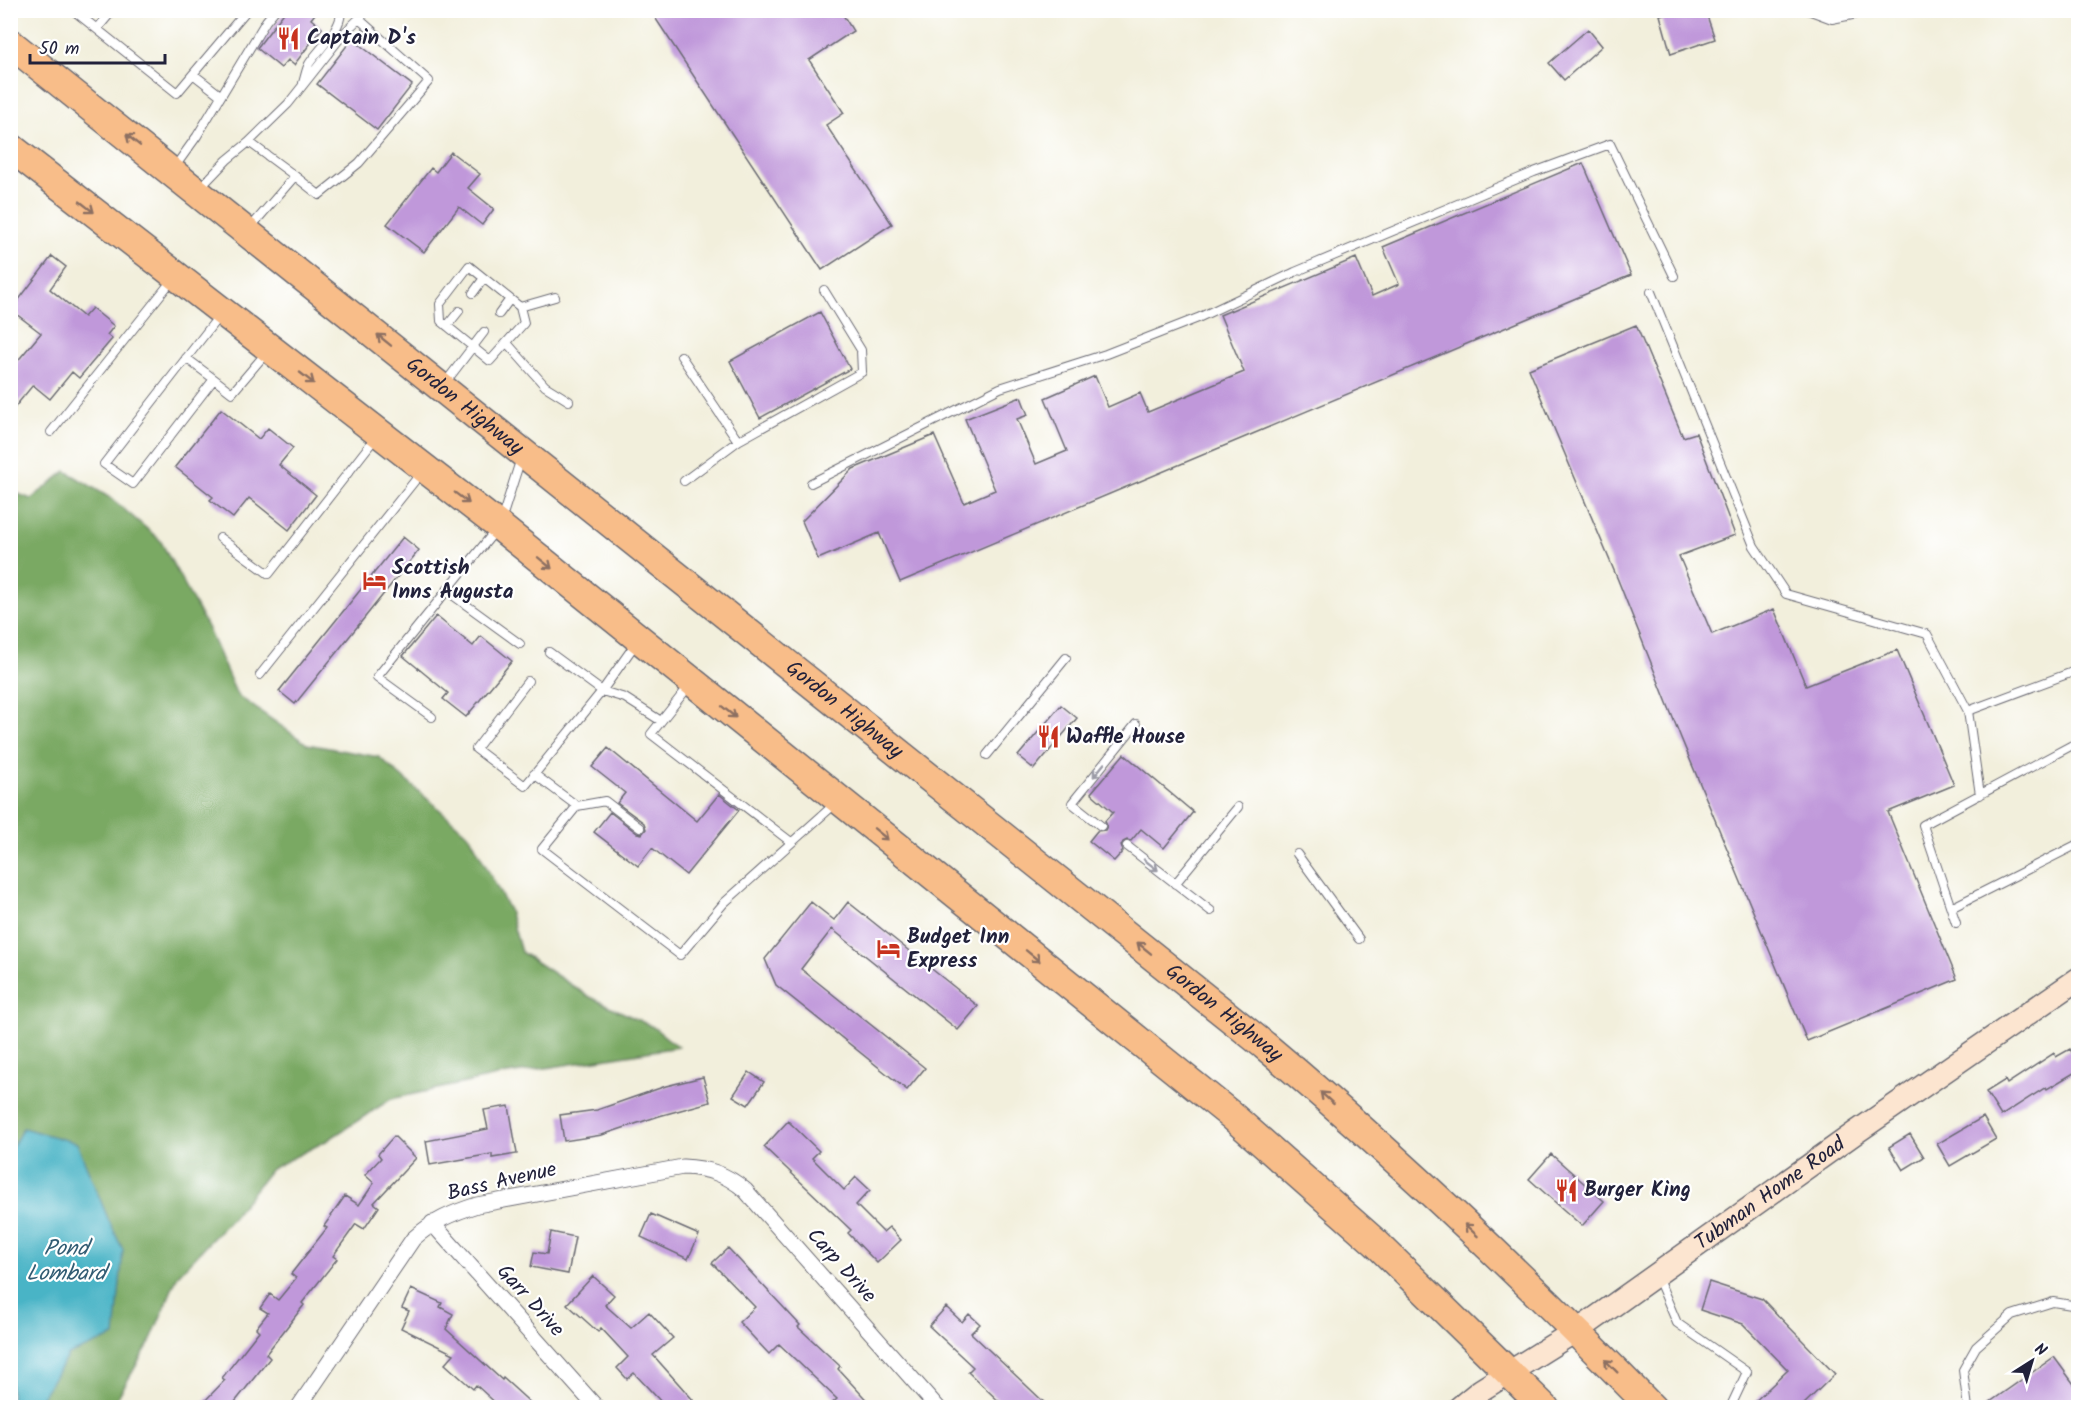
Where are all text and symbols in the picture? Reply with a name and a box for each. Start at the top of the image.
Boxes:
place label: Captain D's [307,22,416,55]
restaurant icon: Captain D's [276,25,302,51]
scale bar [30,27,165,65]
text: 50 m [39,35,79,64]
one-way arrow [126,133,141,147]
one-way arrow [79,200,95,213]
one-way arrow [376,334,392,347]
street label: Gordon Highway [398,349,531,464]
one-way arrow [299,372,315,385]
one-way arrow [453,491,469,504]
place label: Scottish Inns Augusta [392,552,514,609]
one-way arrow [536,556,552,569]
hotel icon: Scottish Inns Augusta [361,567,387,593]
street label: Gordon Highway [778,652,911,767]
one-way arrow [721,705,737,718]
place label: Waffle House [1066,721,1185,754]
restaurant icon: Waffle House [1035,724,1061,750]
one-way arrow [1093,762,1106,778]
one-way arrow [873,827,888,841]
one-way arrow [1143,858,1159,871]
place label: Budget Inn Express [907,921,1009,978]
hotel icon: Budget Inn Express [876,936,902,962]
one-way arrow [1136,941,1152,954]
one-way arrow [1025,949,1040,963]
street label: Gordon Highway [1158,956,1290,1071]
one-way arrow [1320,1092,1335,1106]
street label: Tubman Home Road [1688,1128,1853,1259]
street label: Bass Avenue [444,1153,560,1211]
place label: Burger King [1584,1174,1691,1207]
restaurant icon: Burger King [1553,1177,1579,1203]
street label: Carp Drive [798,1221,884,1311]
one-way arrow [1464,1223,1479,1237]
water label: Pond Lombard [26,1232,111,1292]
street label: Garr Drive [488,1257,572,1345]
north arrow [2002,1331,2062,1391]
text: N [2029,1337,2052,1363]
one-way arrow [1603,1358,1618,1373]

